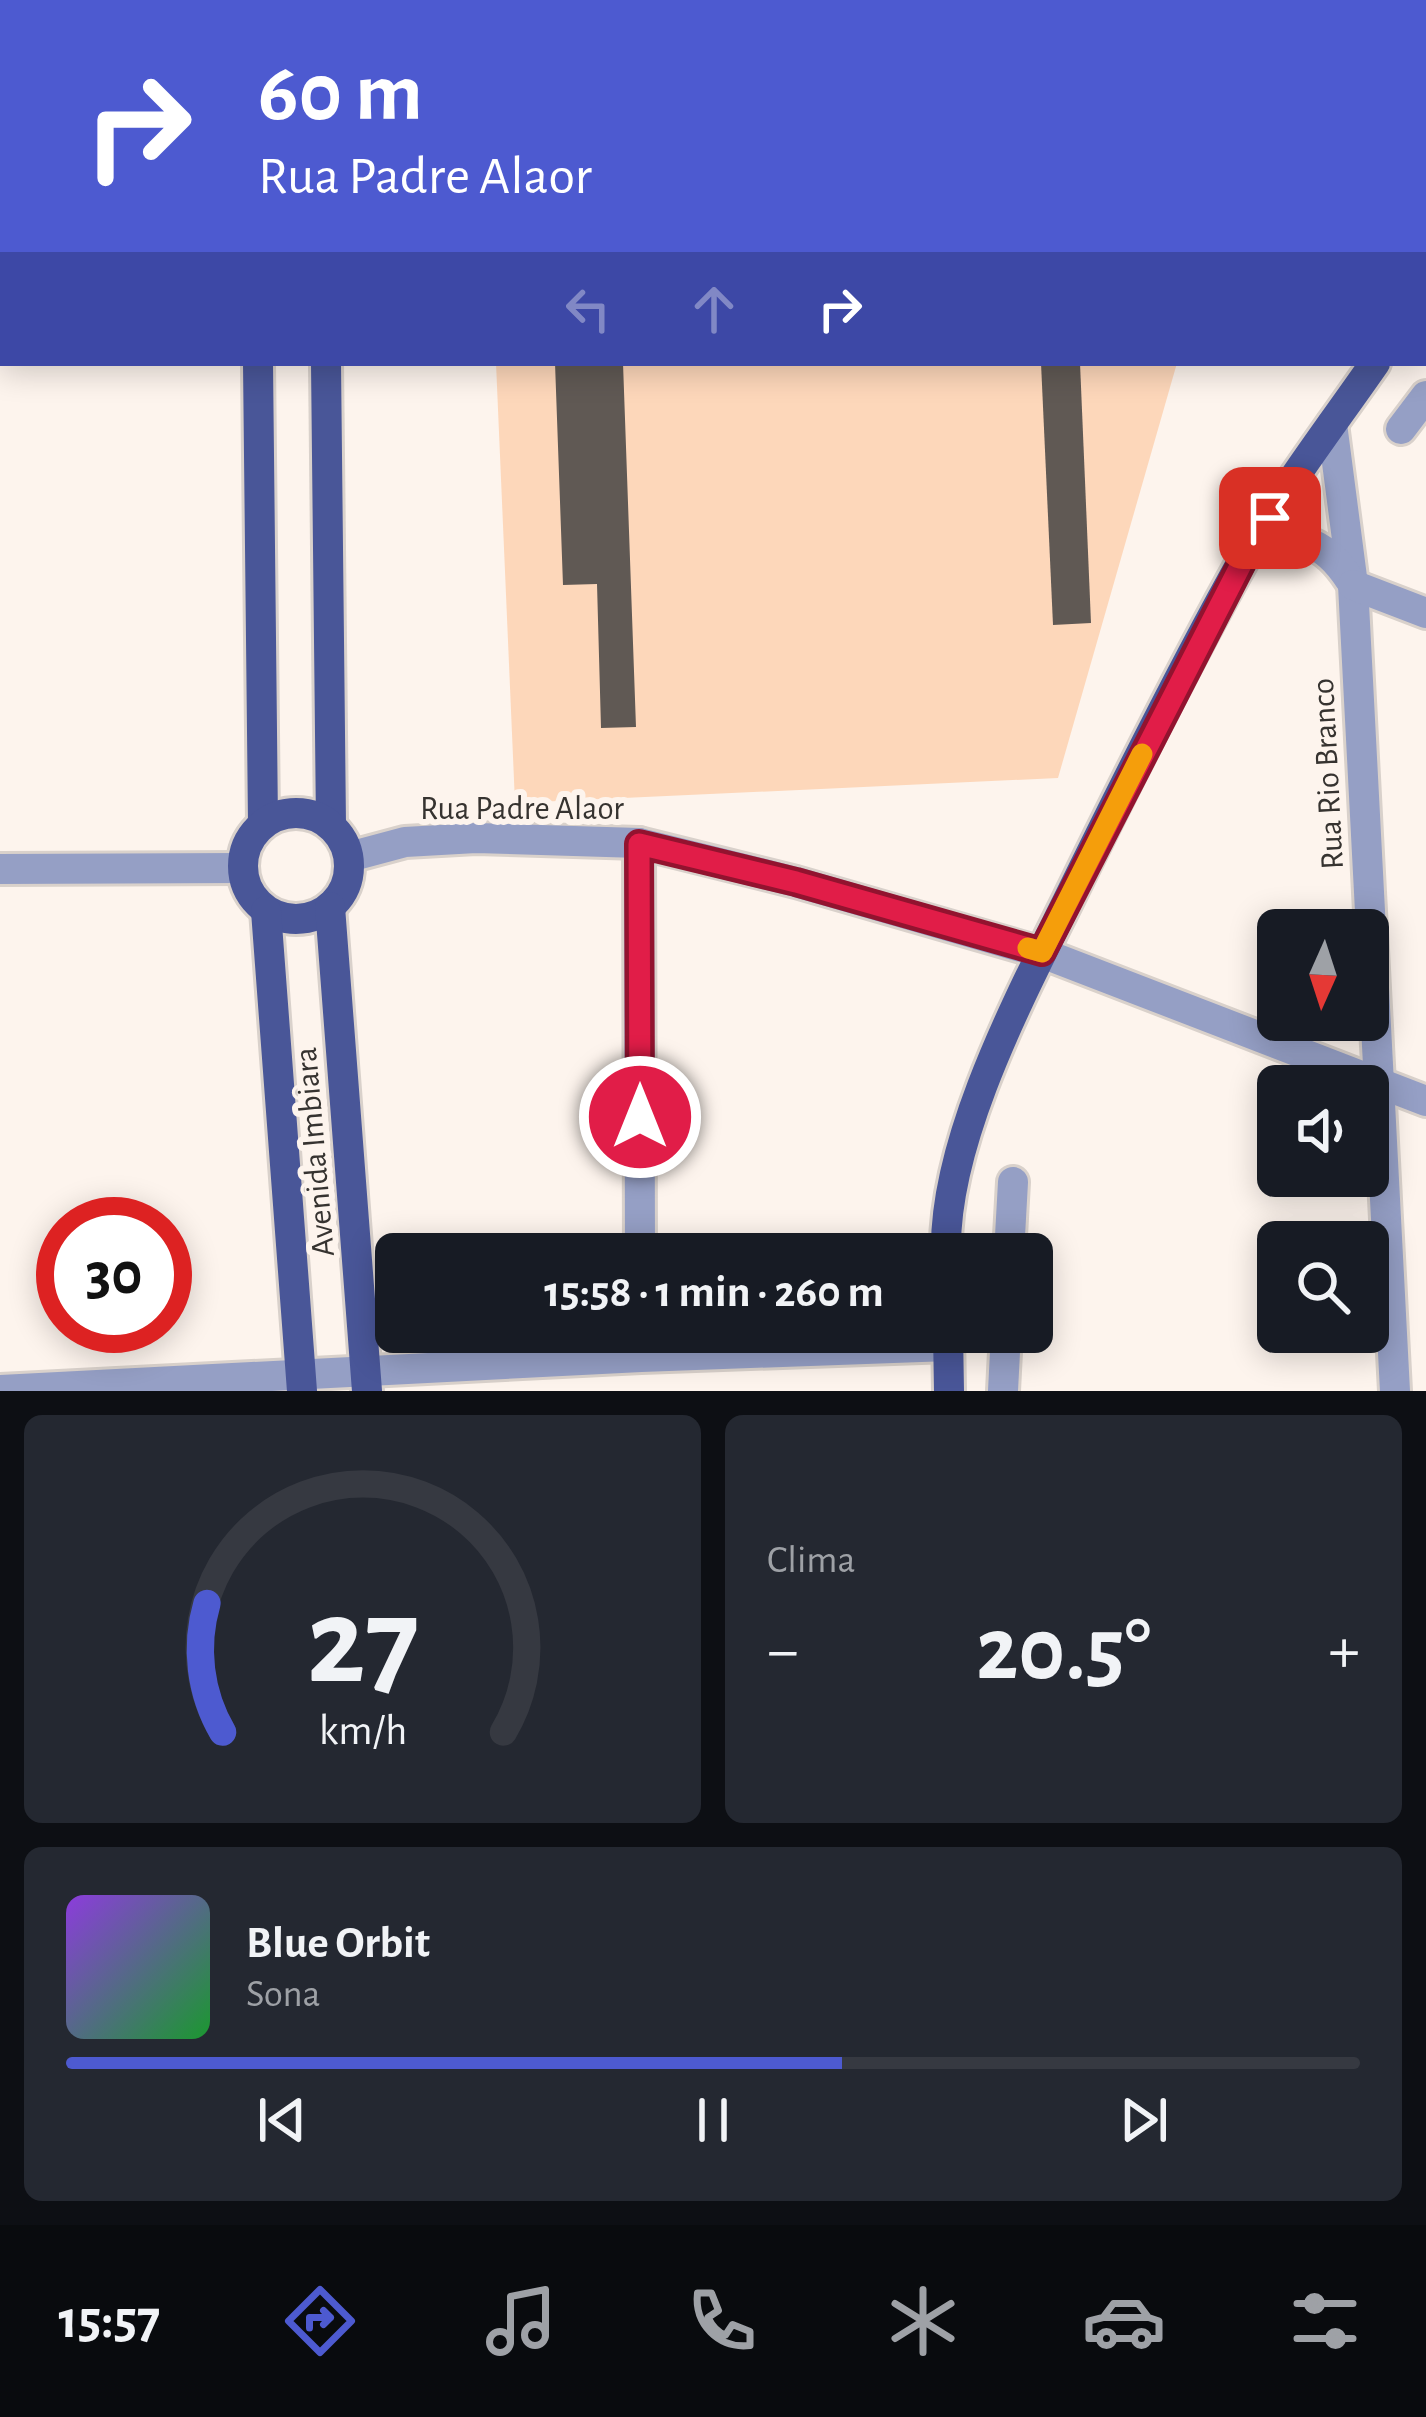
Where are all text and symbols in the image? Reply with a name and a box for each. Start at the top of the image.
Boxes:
icon: right [60,48,216,204]
text: 60 m [258,52,423,136]
text: Rua Padre Alaor [258,150,592,204]
icon: left [555,276,621,342]
icon: ahead [681,276,747,342]
icon: right [807,276,873,342]
pin [1219,467,1321,569]
icon: arrive [1237,485,1303,551]
street label: Rua Rio Branco [1307,677,1350,870]
street label: Rua Padre Alaor [420,793,624,826]
north arrow [1257,909,1389,1041]
map controls [1257,909,1389,1353]
street label: Avenida Imbiara [290,1046,341,1258]
position arrow [577,1054,703,1180]
button: sound [1257,1065,1389,1197]
speed limit sign: 30 [36,1197,192,1353]
button: search [1257,1221,1389,1353]
text: 15:58 · 1 min · 260 m [544,1270,884,1315]
text: Clima [767,1541,856,1580]
text: 27 [306,1581,419,1706]
text: 20.5° [976,1606,1151,1696]
text: − [767,1618,799,1684]
text: + [1328,1618,1360,1684]
text: km/h [318,1710,407,1753]
text: Blue Orbit [246,1921,430,1966]
text: Sona [246,1975,321,2014]
icon: previous [249,2087,315,2153]
icon: pause [680,2087,746,2153]
icon: next [1111,2087,1177,2153]
icon: directions [278,2279,362,2363]
icon: music [479,2279,563,2363]
icon: phone [680,2279,764,2363]
icon: climate [881,2279,965,2363]
icon: car [1082,2279,1166,2363]
icon: filters [1283,2279,1367,2363]
text: 15:57 [59,2294,160,2348]

